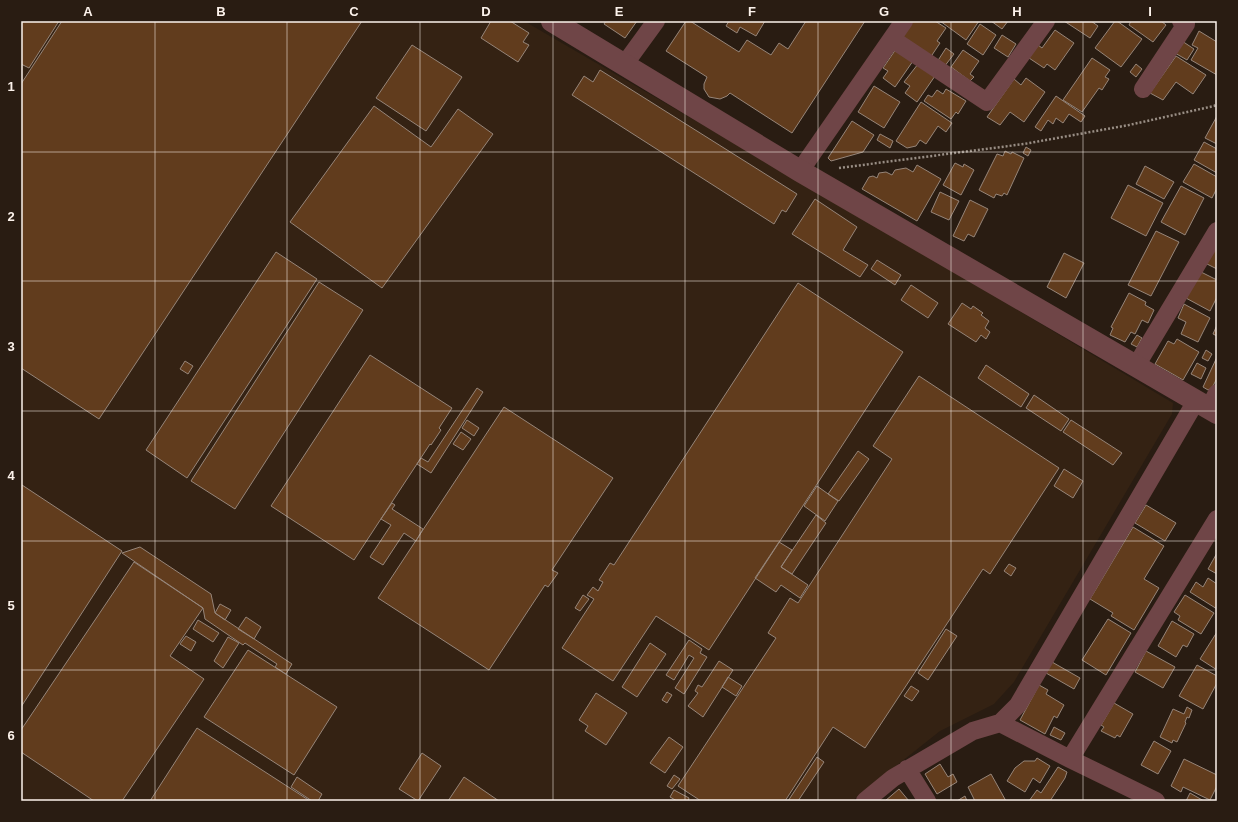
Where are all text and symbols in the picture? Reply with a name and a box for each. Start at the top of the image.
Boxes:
text: A [83,4,93,19]
text: B [216,4,226,19]
text: C [349,4,359,19]
text: D [481,4,491,19]
text: E [615,4,624,19]
text: F [748,4,756,19]
text: G [879,4,889,19]
text: H [1012,4,1022,19]
text: I [1148,4,1152,19]
text: 1 [7,79,15,94]
text: 2 [7,209,15,224]
text: 3 [7,339,15,354]
text: 4 [7,468,15,483]
text: 5 [7,598,15,613]
text: 6 [7,728,15,743]

